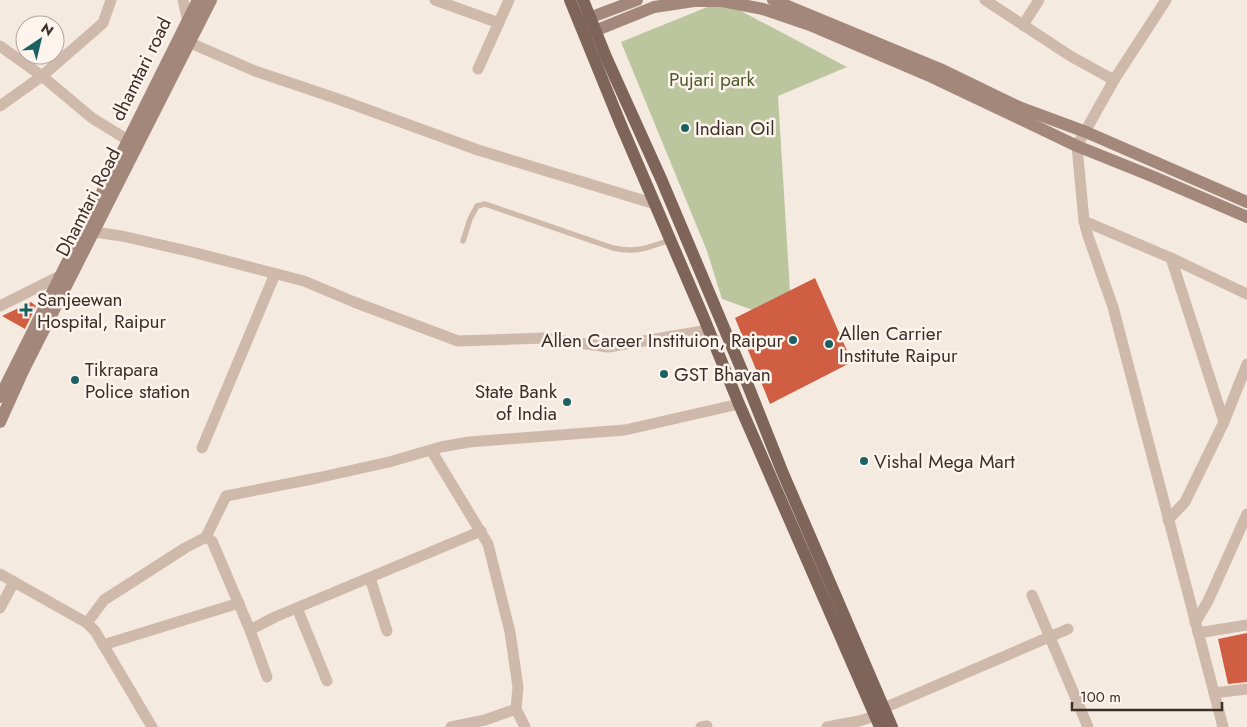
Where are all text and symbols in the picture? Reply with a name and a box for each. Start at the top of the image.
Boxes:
street label: dhamtari road [104,13,178,125]
north arrow [15,15,65,65]
text: N [37,18,58,41]
park label: Pujari park [669,66,756,93]
place label: Indian Oil [695,115,775,142]
marker: Indian Oil [679,122,691,134]
street label: Dhamtari Road [49,143,127,261]
place label: Sanjeewan Hospital, Raipur [37,286,167,335]
marker: Sanjeewan Hospital, Raipur [19,303,33,317]
place label: Allen Carrier Institute Raipur [839,320,958,369]
place label: Allen Career Instituion, Raipur [541,327,783,354]
marker: Allen Career Instituion, Raipur [787,334,799,346]
marker: Allen Carrier Institute Raipur [823,338,835,350]
place label: Tikrapara Police station [85,356,190,405]
place label: GST Bhavan [674,361,771,388]
marker: GST Bhavan [658,368,670,380]
marker: Tikrapara Police station [69,374,81,386]
place label: State Bank of India [475,378,558,427]
marker: State Bank of India [561,396,573,408]
place label: Vishal Mega Mart [874,448,1015,475]
marker: Vishal Mega Mart [858,455,870,467]
scale bar [1072,680,1222,712]
text: 100 m [1080,686,1121,708]

